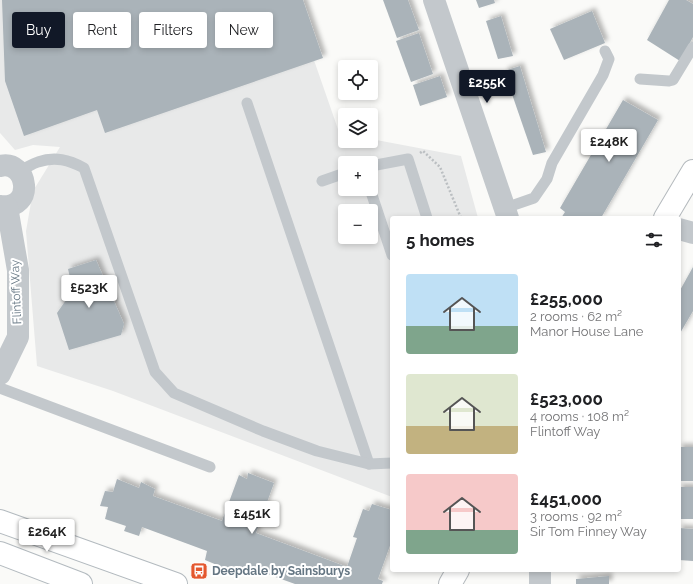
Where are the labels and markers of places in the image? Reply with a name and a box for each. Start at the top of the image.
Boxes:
pin: £255K [459,70,515,104]
pin: £248K [581,129,637,163]
pin: £523K [61,275,117,309]
pin: £451K [224,501,280,535]
pin: £264K [19,519,75,553]
bus stop icon: Deepdale by Sainsburys [189,561,209,581]
place label: Deepdale by Sainsburys [212,564,350,578]

